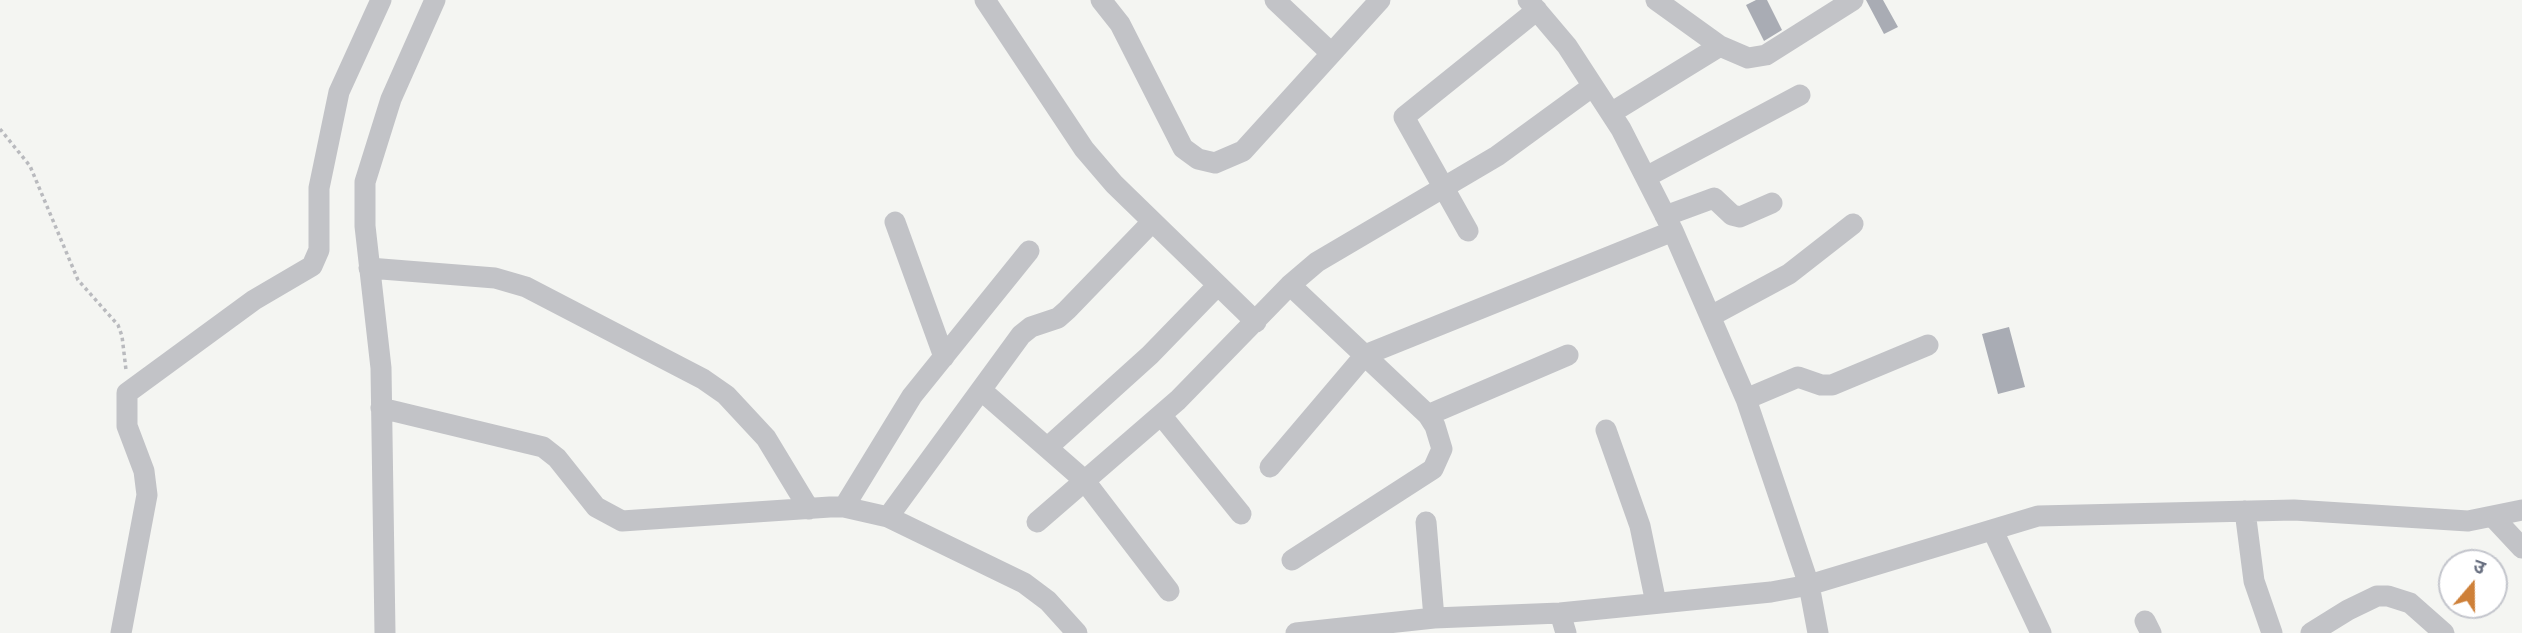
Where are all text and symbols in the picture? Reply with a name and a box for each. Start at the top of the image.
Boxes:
north arrow [2438,549,2508,619]
text: उ [2470,553,2489,579]

